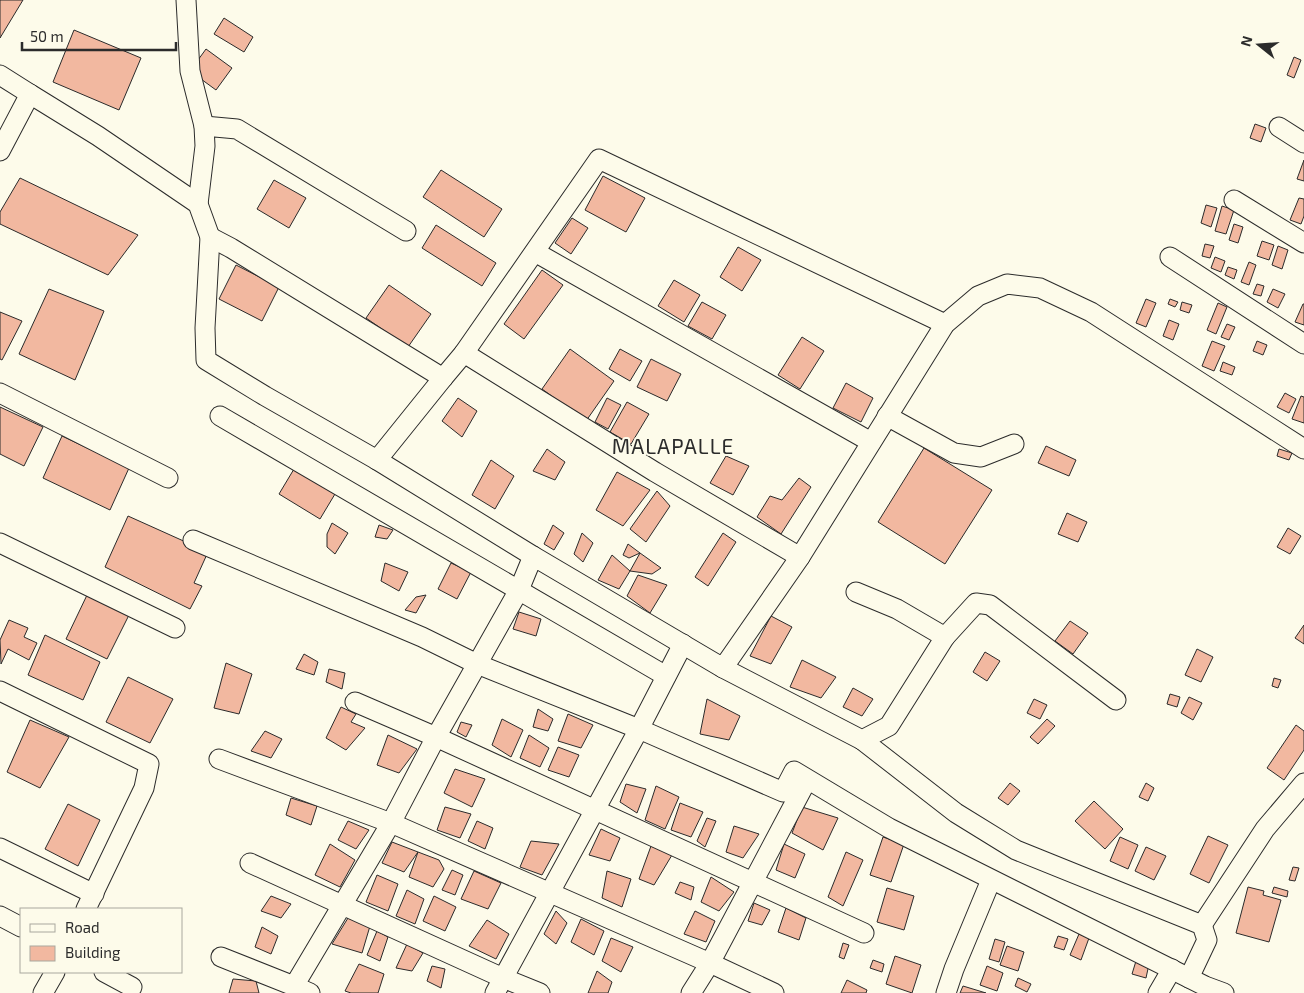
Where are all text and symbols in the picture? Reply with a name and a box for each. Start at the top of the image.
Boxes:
scale bar [22,20,176,52]
north arrow [1234,20,1284,70]
text: 50 m [30,27,64,45]
text: N [1236,34,1256,48]
district label: MALAPALLE [612,433,734,458]
legend [20,908,182,973]
text: Road [65,918,100,936]
text: Building [65,943,121,961]

